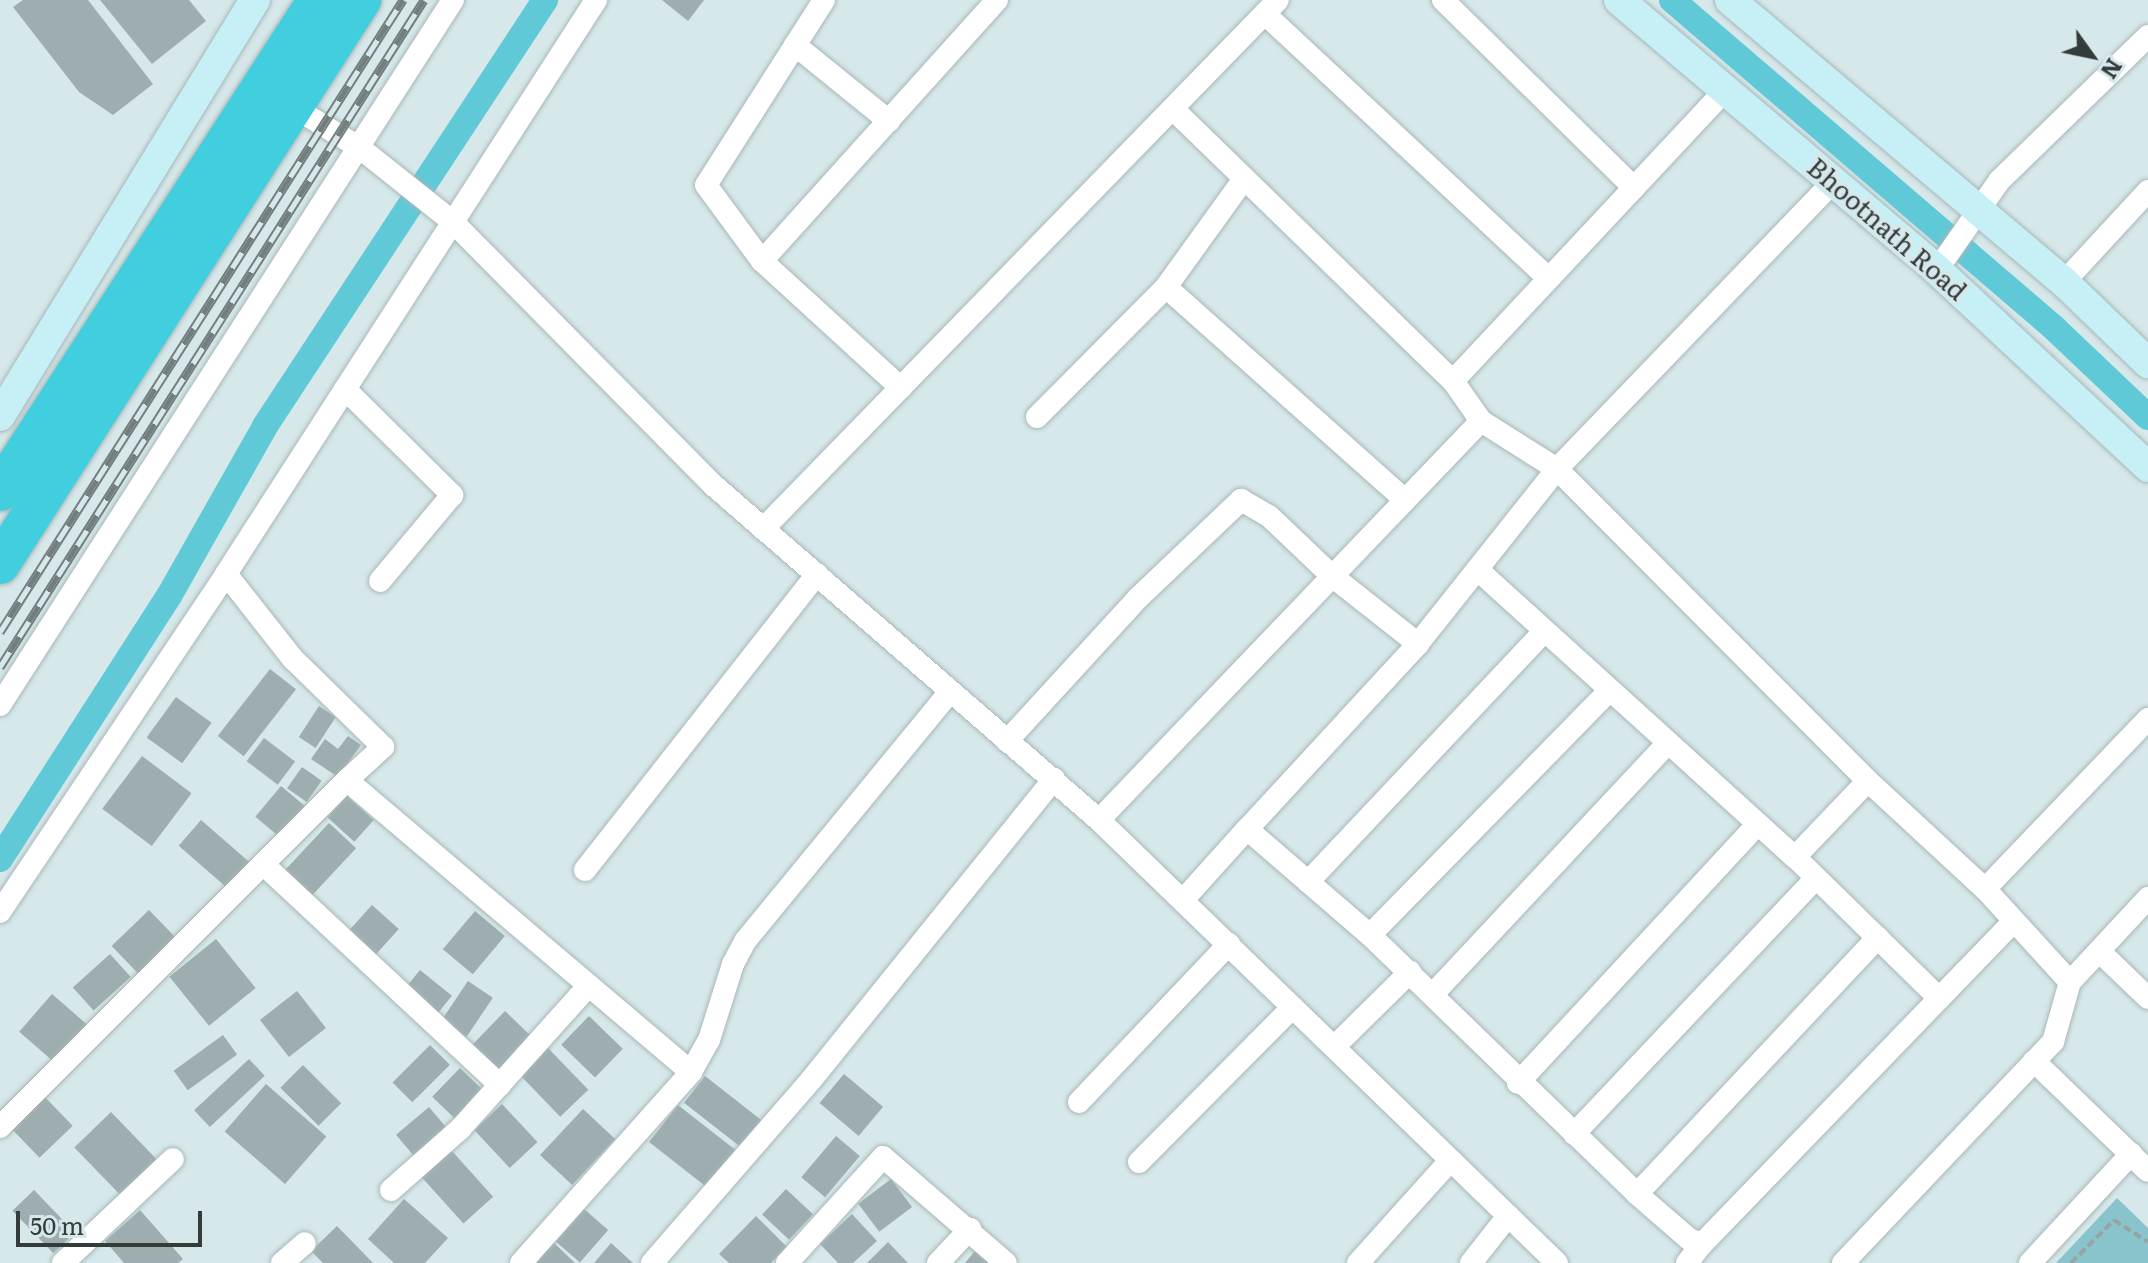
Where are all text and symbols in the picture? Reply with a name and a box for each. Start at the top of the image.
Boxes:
north arrow [2052,16,2132,96]
text: N [2094,53,2131,86]
street label: Bhootnath Road [1802,150,1974,306]
scale bar [20,1195,206,1245]
text: 50 m [30,1207,84,1242]

